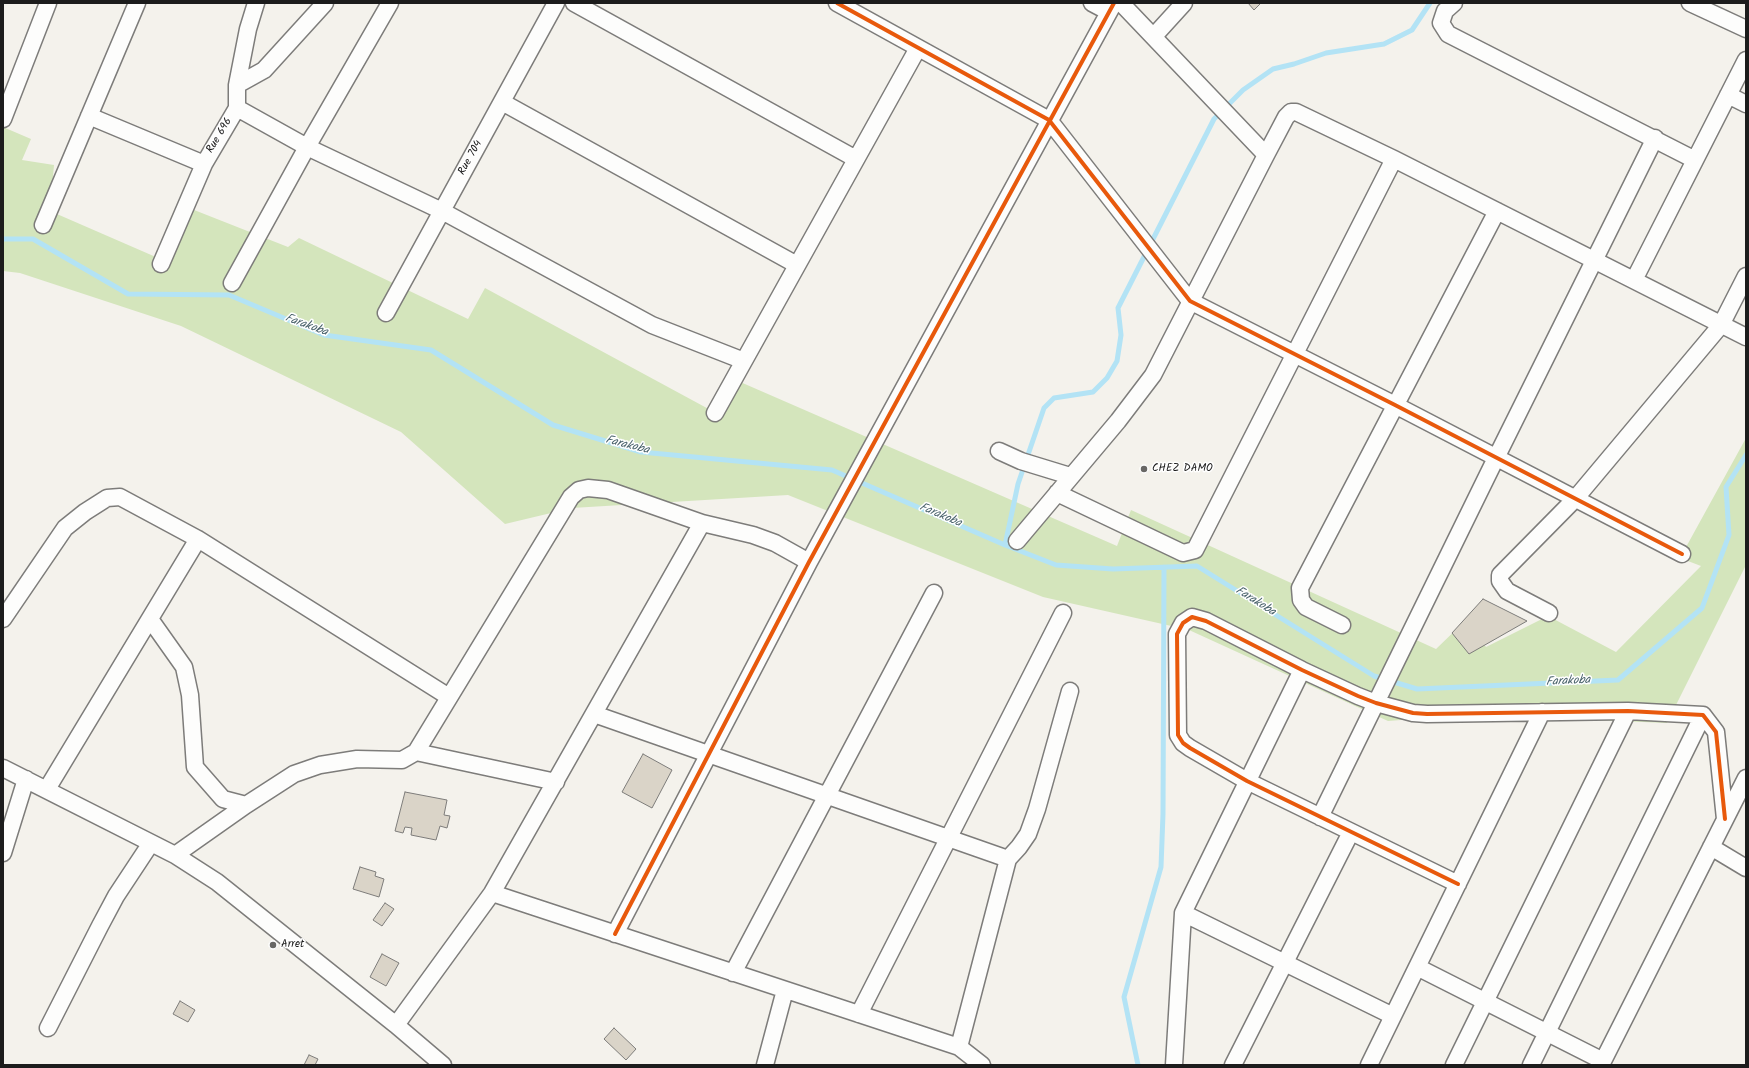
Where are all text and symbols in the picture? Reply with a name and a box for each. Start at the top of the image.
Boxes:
street label: Rue 696 [204,116,236,156]
street label: Rue 704 [456,138,486,178]
water label: Farakoba [283,312,329,340]
water label: Farakoba [604,434,650,458]
place label: CHEZ DAMO [1152,462,1213,476]
marker: CHEZ DAMO [1139,464,1149,474]
water label: Farakoba [917,501,963,531]
water label: Farakoba [1232,584,1278,620]
water label: Farakoba [1545,674,1591,690]
place label: Arret [281,938,304,952]
marker: Arret [268,940,278,950]

